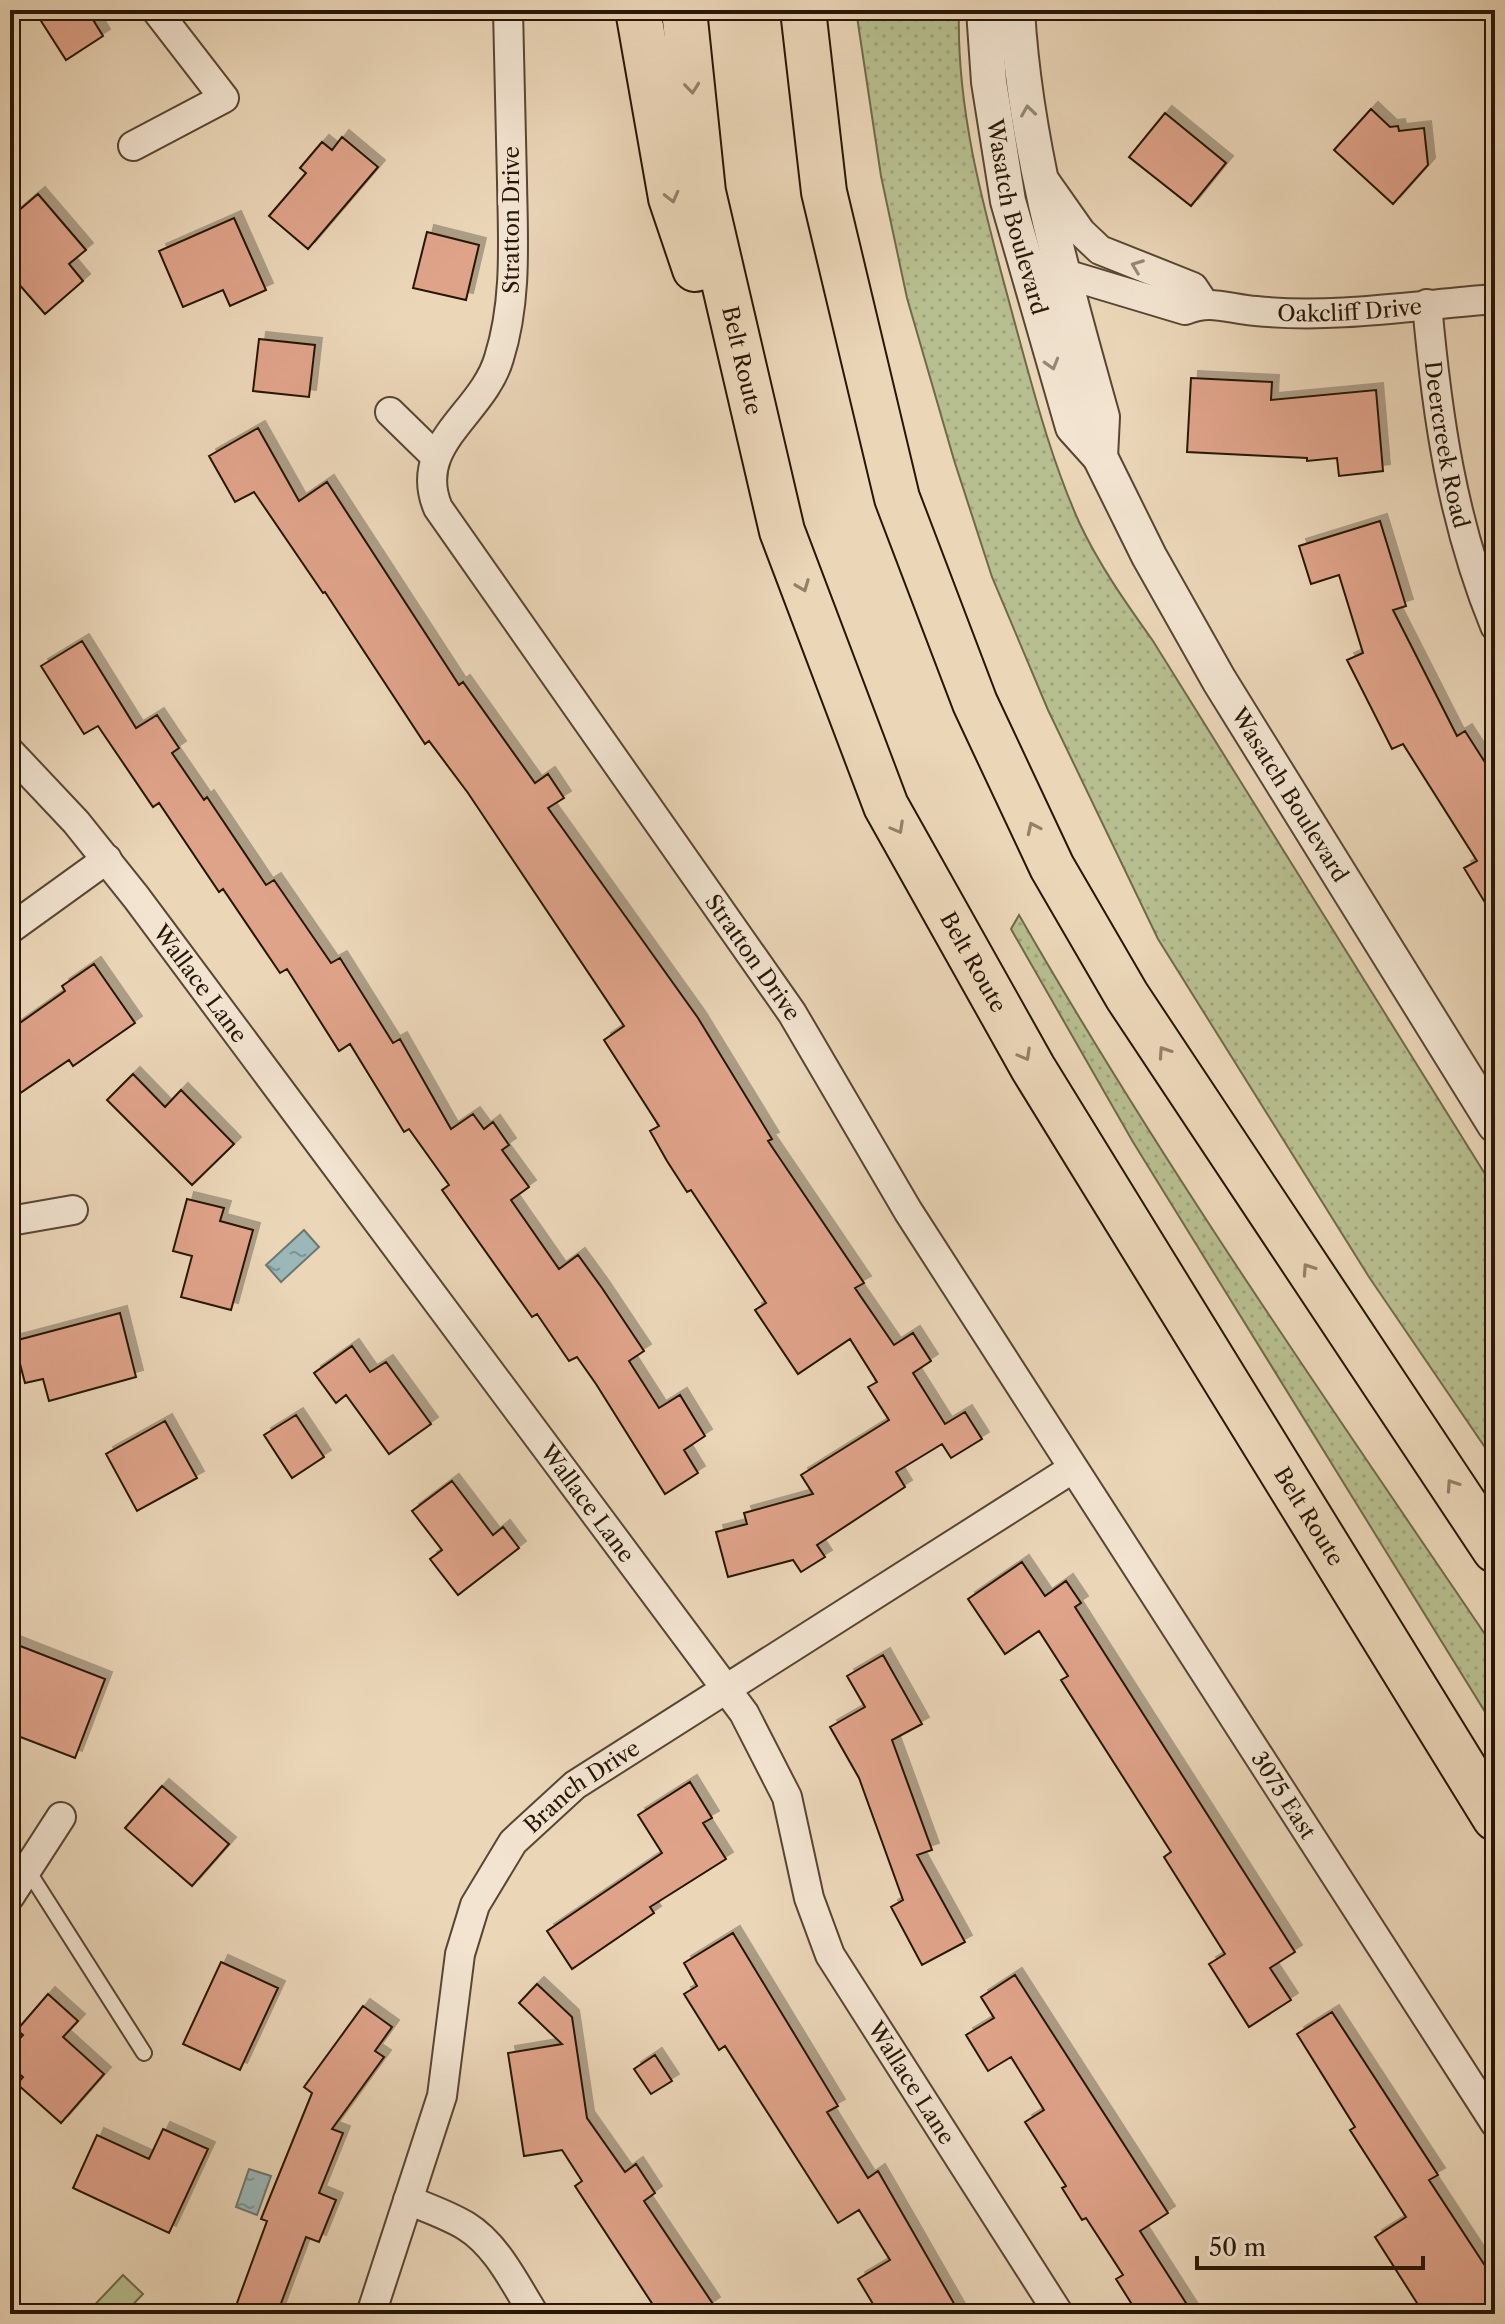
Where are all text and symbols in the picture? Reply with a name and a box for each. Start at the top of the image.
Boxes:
one-way arrow [683,82,700,95]
one-way arrow [1020,104,1037,118]
street label: Wasatch Boulevard [981,116,1053,318]
street label: Stratton Drive [498,146,525,294]
one-way arrow [663,189,680,203]
one-way arrow [1131,259,1145,276]
street label: Oakcliff Drive [1277,292,1423,327]
street label: Belt Route [717,303,768,418]
one-way arrow [1043,356,1059,370]
street label: Deercreek Road [1419,360,1475,531]
one-way arrow [793,578,810,592]
street label: Wasatch Boulevard [1225,702,1354,887]
one-way arrow [888,819,904,833]
one-way arrow [1027,821,1043,836]
street label: Stratton Drive [699,889,806,1025]
street label: Belt Route [935,907,1012,1017]
street label: Wallace Lane [147,918,253,1048]
one-way arrow [1015,1046,1031,1060]
one-way arrow [1159,1046,1174,1061]
one-way arrow [1303,1263,1318,1277]
street label: Wallace Lane [534,1438,640,1567]
street label: Belt Route [1269,1462,1350,1571]
one-way arrow [1447,1480,1462,1494]
street label: Branch Drive [518,1734,644,1839]
street label: 3075 East [1246,1746,1322,1844]
street label: Wallace Lane [862,2016,961,2149]
scale bar [1197,2220,1423,2270]
text: 50 m [1209,2233,1266,2262]

